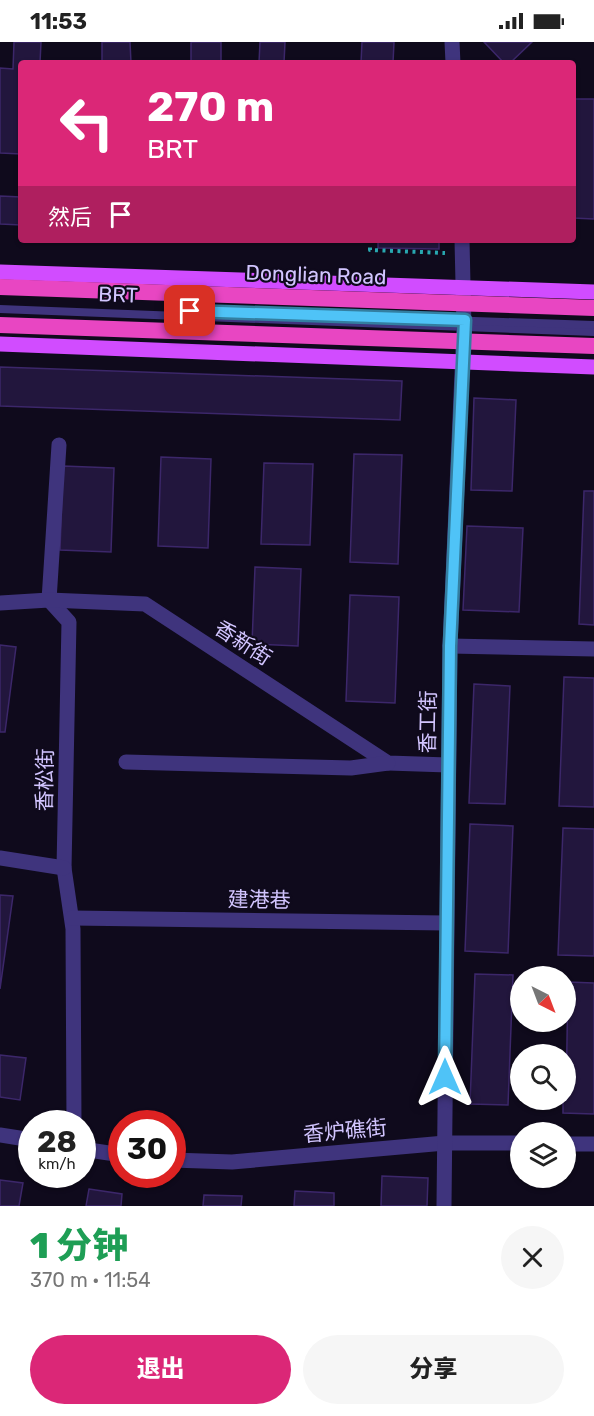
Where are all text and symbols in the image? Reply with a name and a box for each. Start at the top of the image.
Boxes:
text: 11:53 [30,8,87,35]
text: 270 m [147,82,274,132]
icon: left [48,84,126,162]
text: BRT [147,133,198,165]
icon: arrive [104,198,137,231]
text: 然后 [48,204,92,231]
street label: Donglian Road [245,260,387,289]
street label: BRT [98,281,138,308]
pin [164,285,215,336]
icon: arrive [173,294,206,327]
street label: 香新街 [210,615,276,670]
street label: 香工街 [414,690,441,754]
street label: 香松街 [31,748,58,812]
street label: 建港巷 [227,886,291,913]
north arrow [510,966,576,1032]
map controls [510,966,576,1188]
button: search [510,1044,576,1110]
position arrow [413,1045,477,1109]
speed limit sign: 30 [108,1110,186,1188]
street label: 香炉礁街 [302,1114,388,1147]
button: layers [510,1122,576,1188]
text: 28 [37,1124,77,1160]
text: km/h [38,1155,76,1173]
text: 1 分钟 [30,1224,128,1267]
button: close [501,1226,564,1289]
text: 370 m · 11:54 [30,1268,151,1292]
button: 退出 [30,1335,291,1404]
button: 分享 [303,1335,564,1404]

